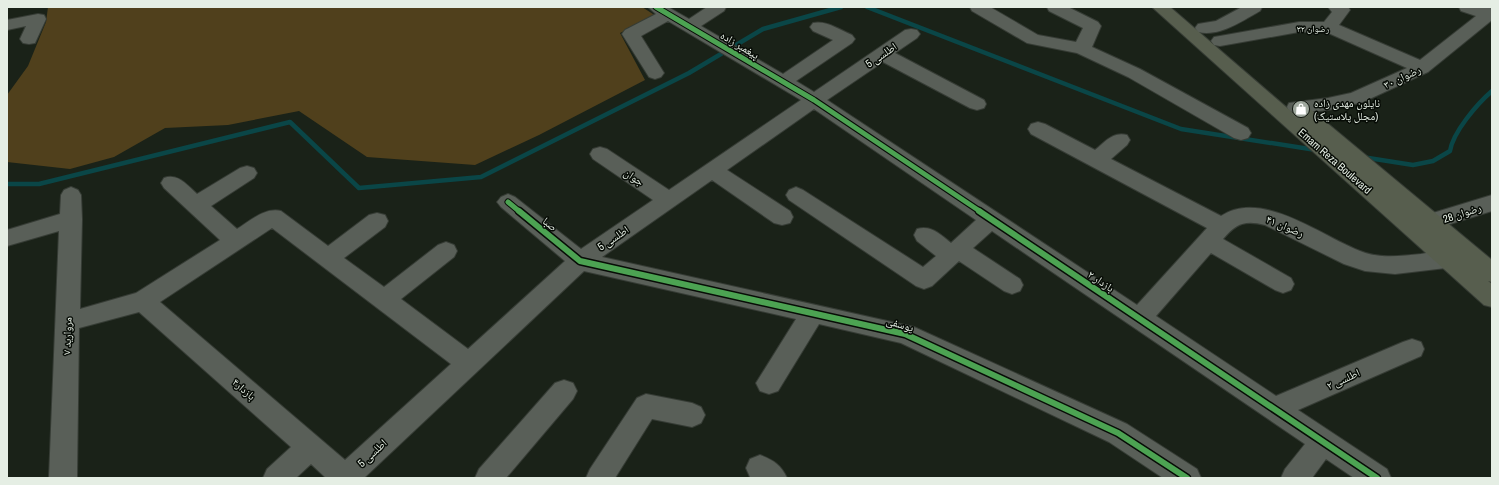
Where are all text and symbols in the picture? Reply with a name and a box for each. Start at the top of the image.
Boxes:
street label: رضوان ۳۲ [1297,23,1330,35]
street label: پیغمبر زاده [718,28,762,62]
street label: اطلسی 5 [863,39,899,71]
street label: رضوان ۳۰ [1381,62,1423,92]
place label: نایلون مهدی زاده (مجلل پلاستیک) [1314,96,1380,123]
shop icon: نایلون مهدی زاده (مجلل پلاستیک) [1291,99,1311,119]
street label: Emam Reza Boulevard [1295,125,1375,197]
street label: جوان [621,165,647,189]
street label: رضوان 28 [1441,200,1483,226]
street label: رضوان ۴۱ [1264,212,1306,240]
street label: صبا [540,214,560,234]
street label: اطلسی 5 [595,222,631,254]
street label: بازدار ۲ [1085,267,1117,295]
street label: یوسفی [885,313,916,335]
street label: مروارید ۷ [59,317,75,355]
street label: اطلسی ۲ [1324,366,1362,392]
street label: بازدار۴ [229,375,259,403]
street label: اطلسی 5 [354,436,390,470]

